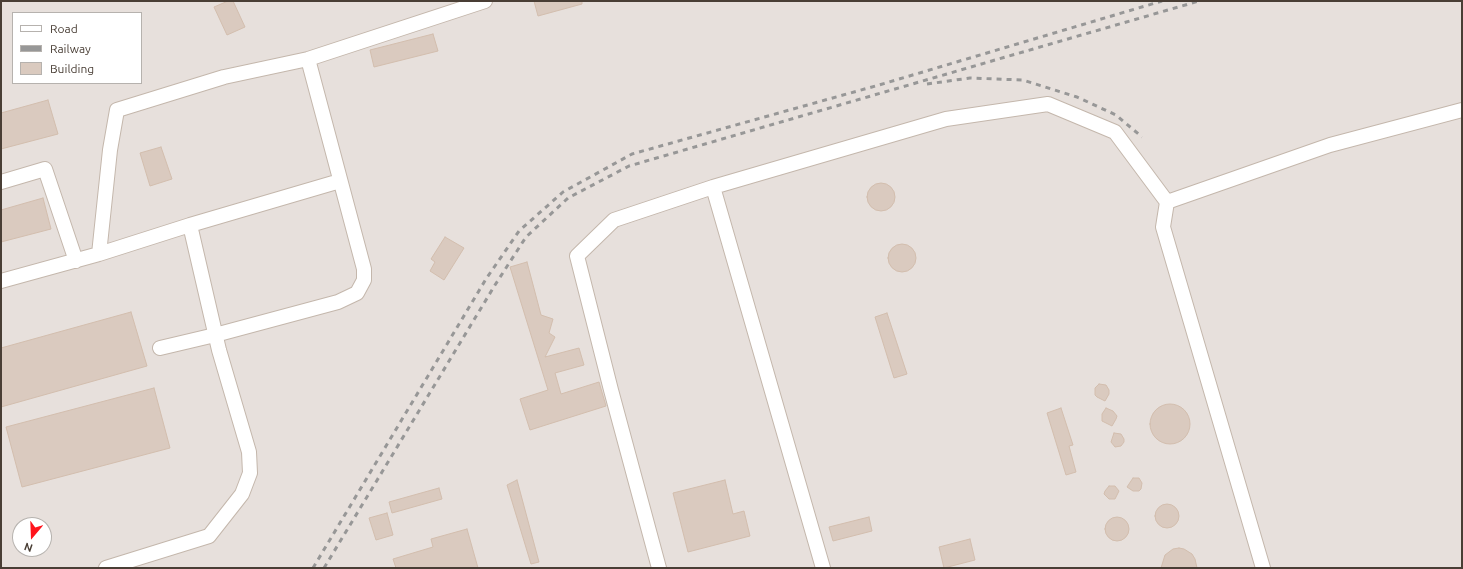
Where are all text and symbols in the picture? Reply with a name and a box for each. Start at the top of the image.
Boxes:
legend [12,12,142,84]
text: Road [50,22,78,35]
text: Railway [50,42,91,55]
text: Building [50,62,94,75]
north arrow [12,517,52,557]
text: N [23,540,34,554]

